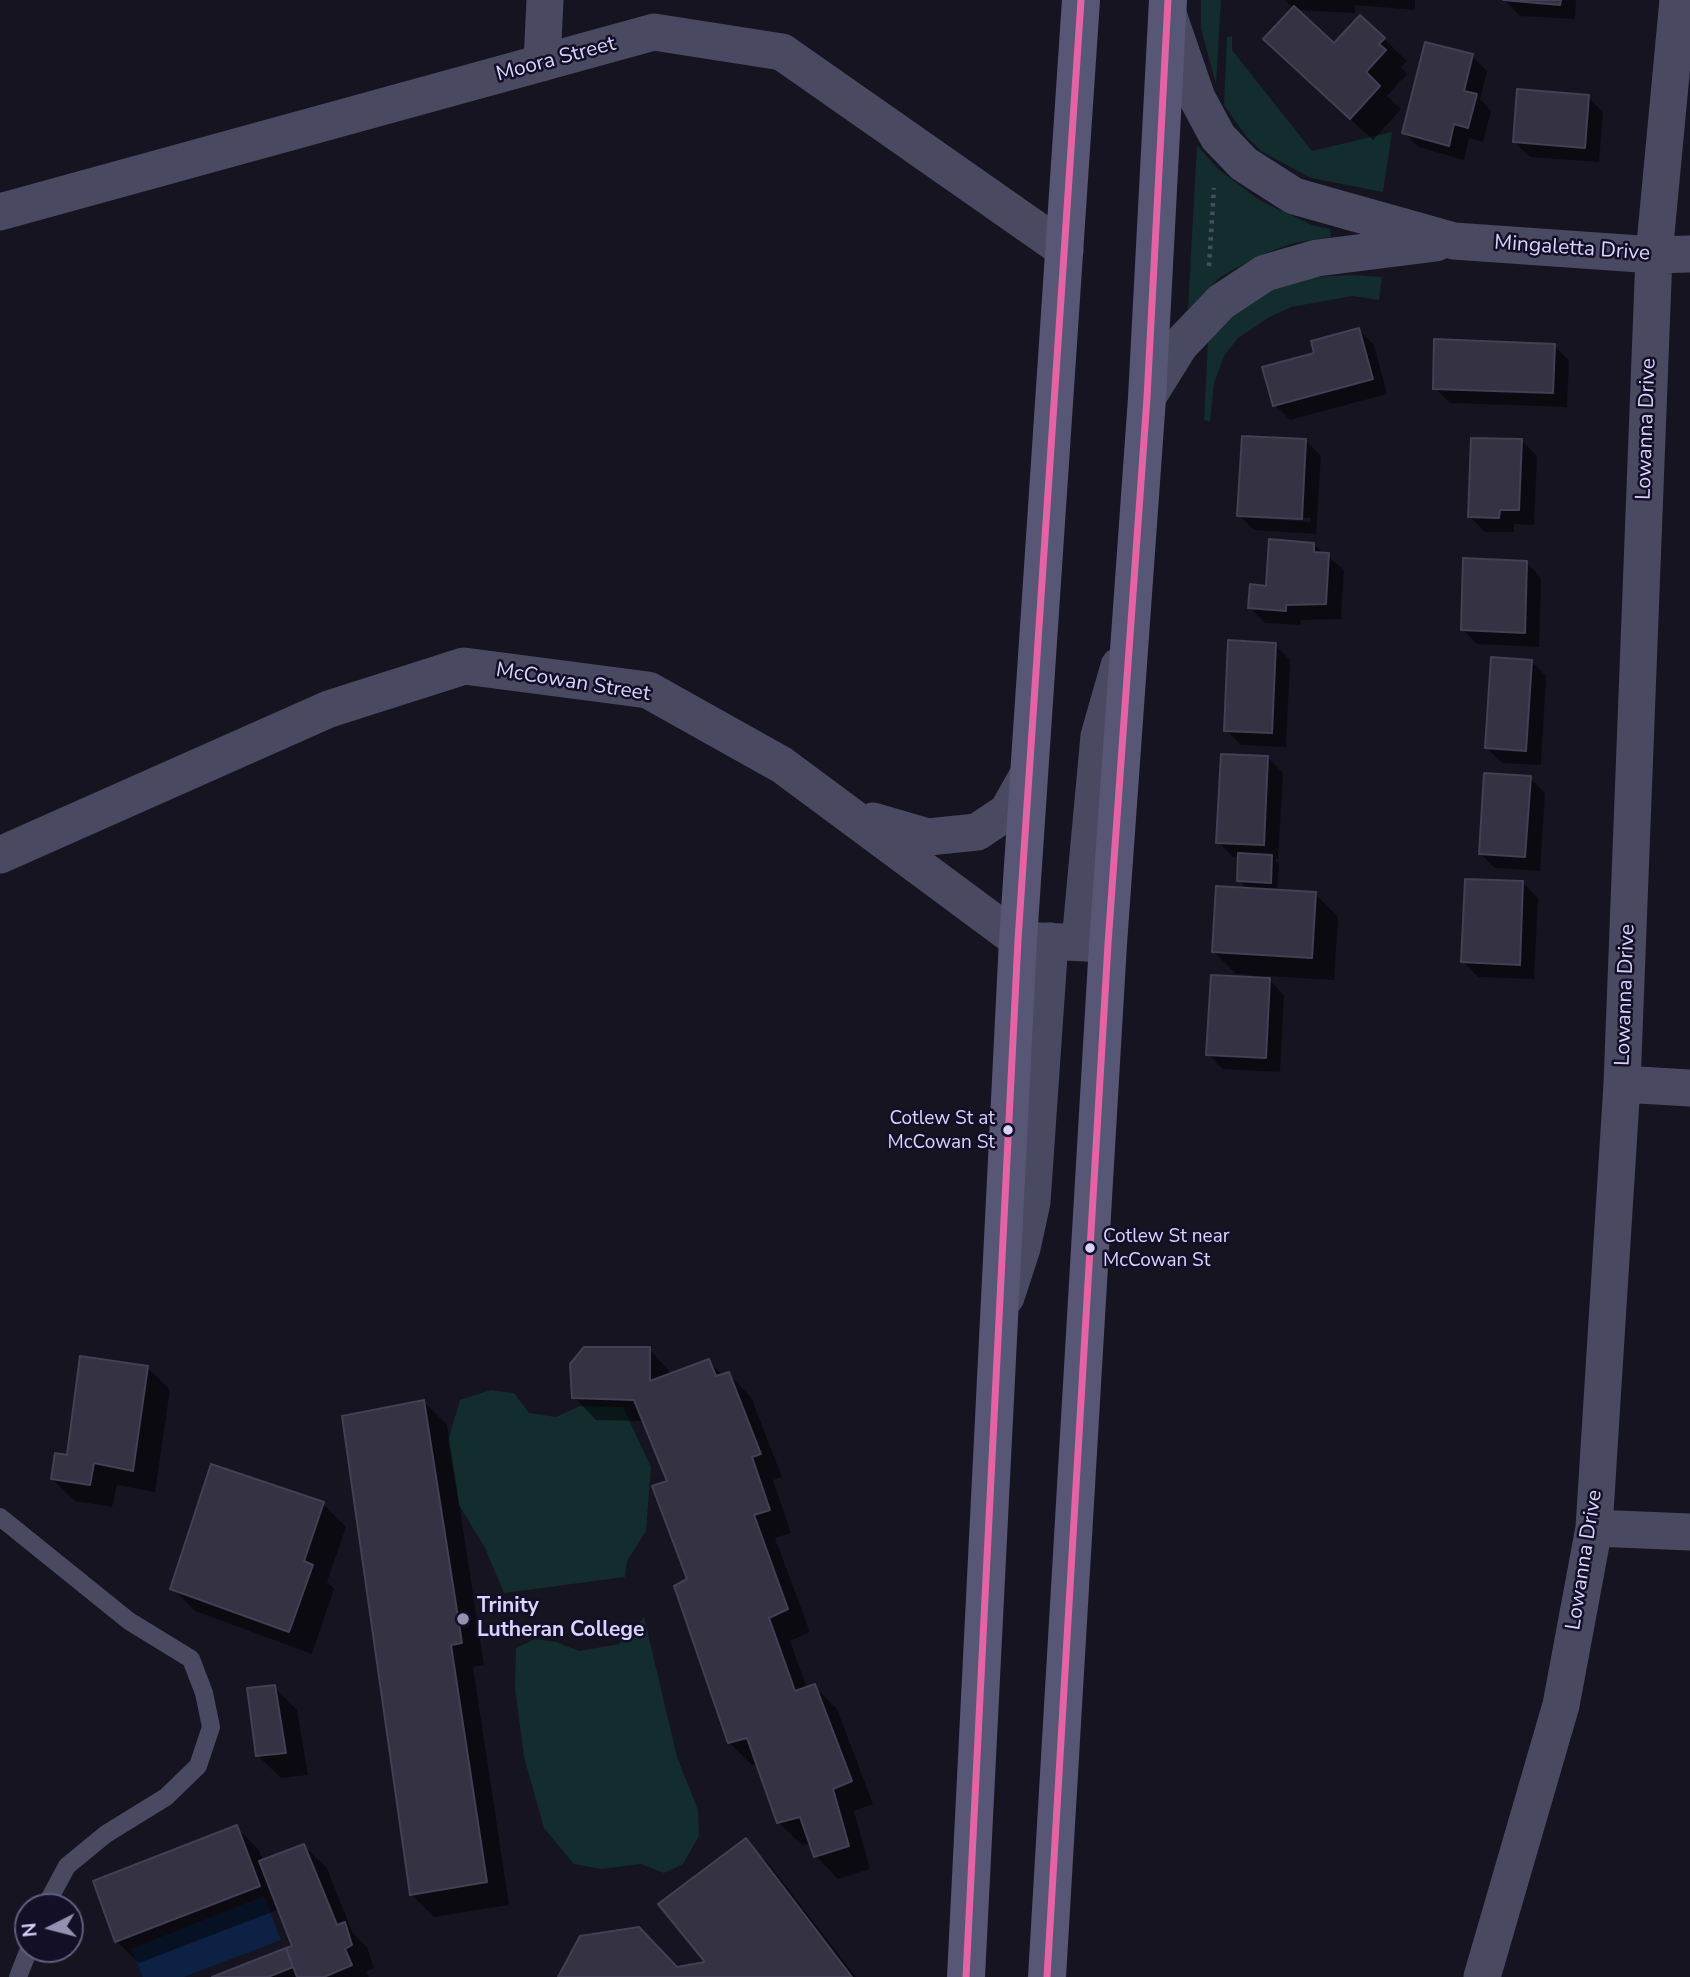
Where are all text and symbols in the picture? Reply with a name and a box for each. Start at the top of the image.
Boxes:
street label: Moora Street [494,32,618,88]
street label: Mingaletta Drive [1493,231,1651,267]
street label: Lowanna Drive [1632,358,1662,500]
street label: McCowan Street [494,658,652,708]
street label: Lowanna Drive [1611,924,1641,1066]
place label: Cotlew St at McCowan St [888,1108,995,1152]
marker: Cotlew St at McCowan St [1001,1123,1015,1137]
place label: Cotlew St near McCowan St [1103,1226,1230,1270]
marker: Cotlew St near McCowan St [1083,1241,1097,1255]
street label: Lowanna Drive [1561,1488,1609,1632]
place label: Trinity Lutheran College [477,1594,644,1644]
marker: Trinity Lutheran College [455,1611,471,1627]
north arrow [14,1893,84,1963]
text: N [16,1922,44,1938]

